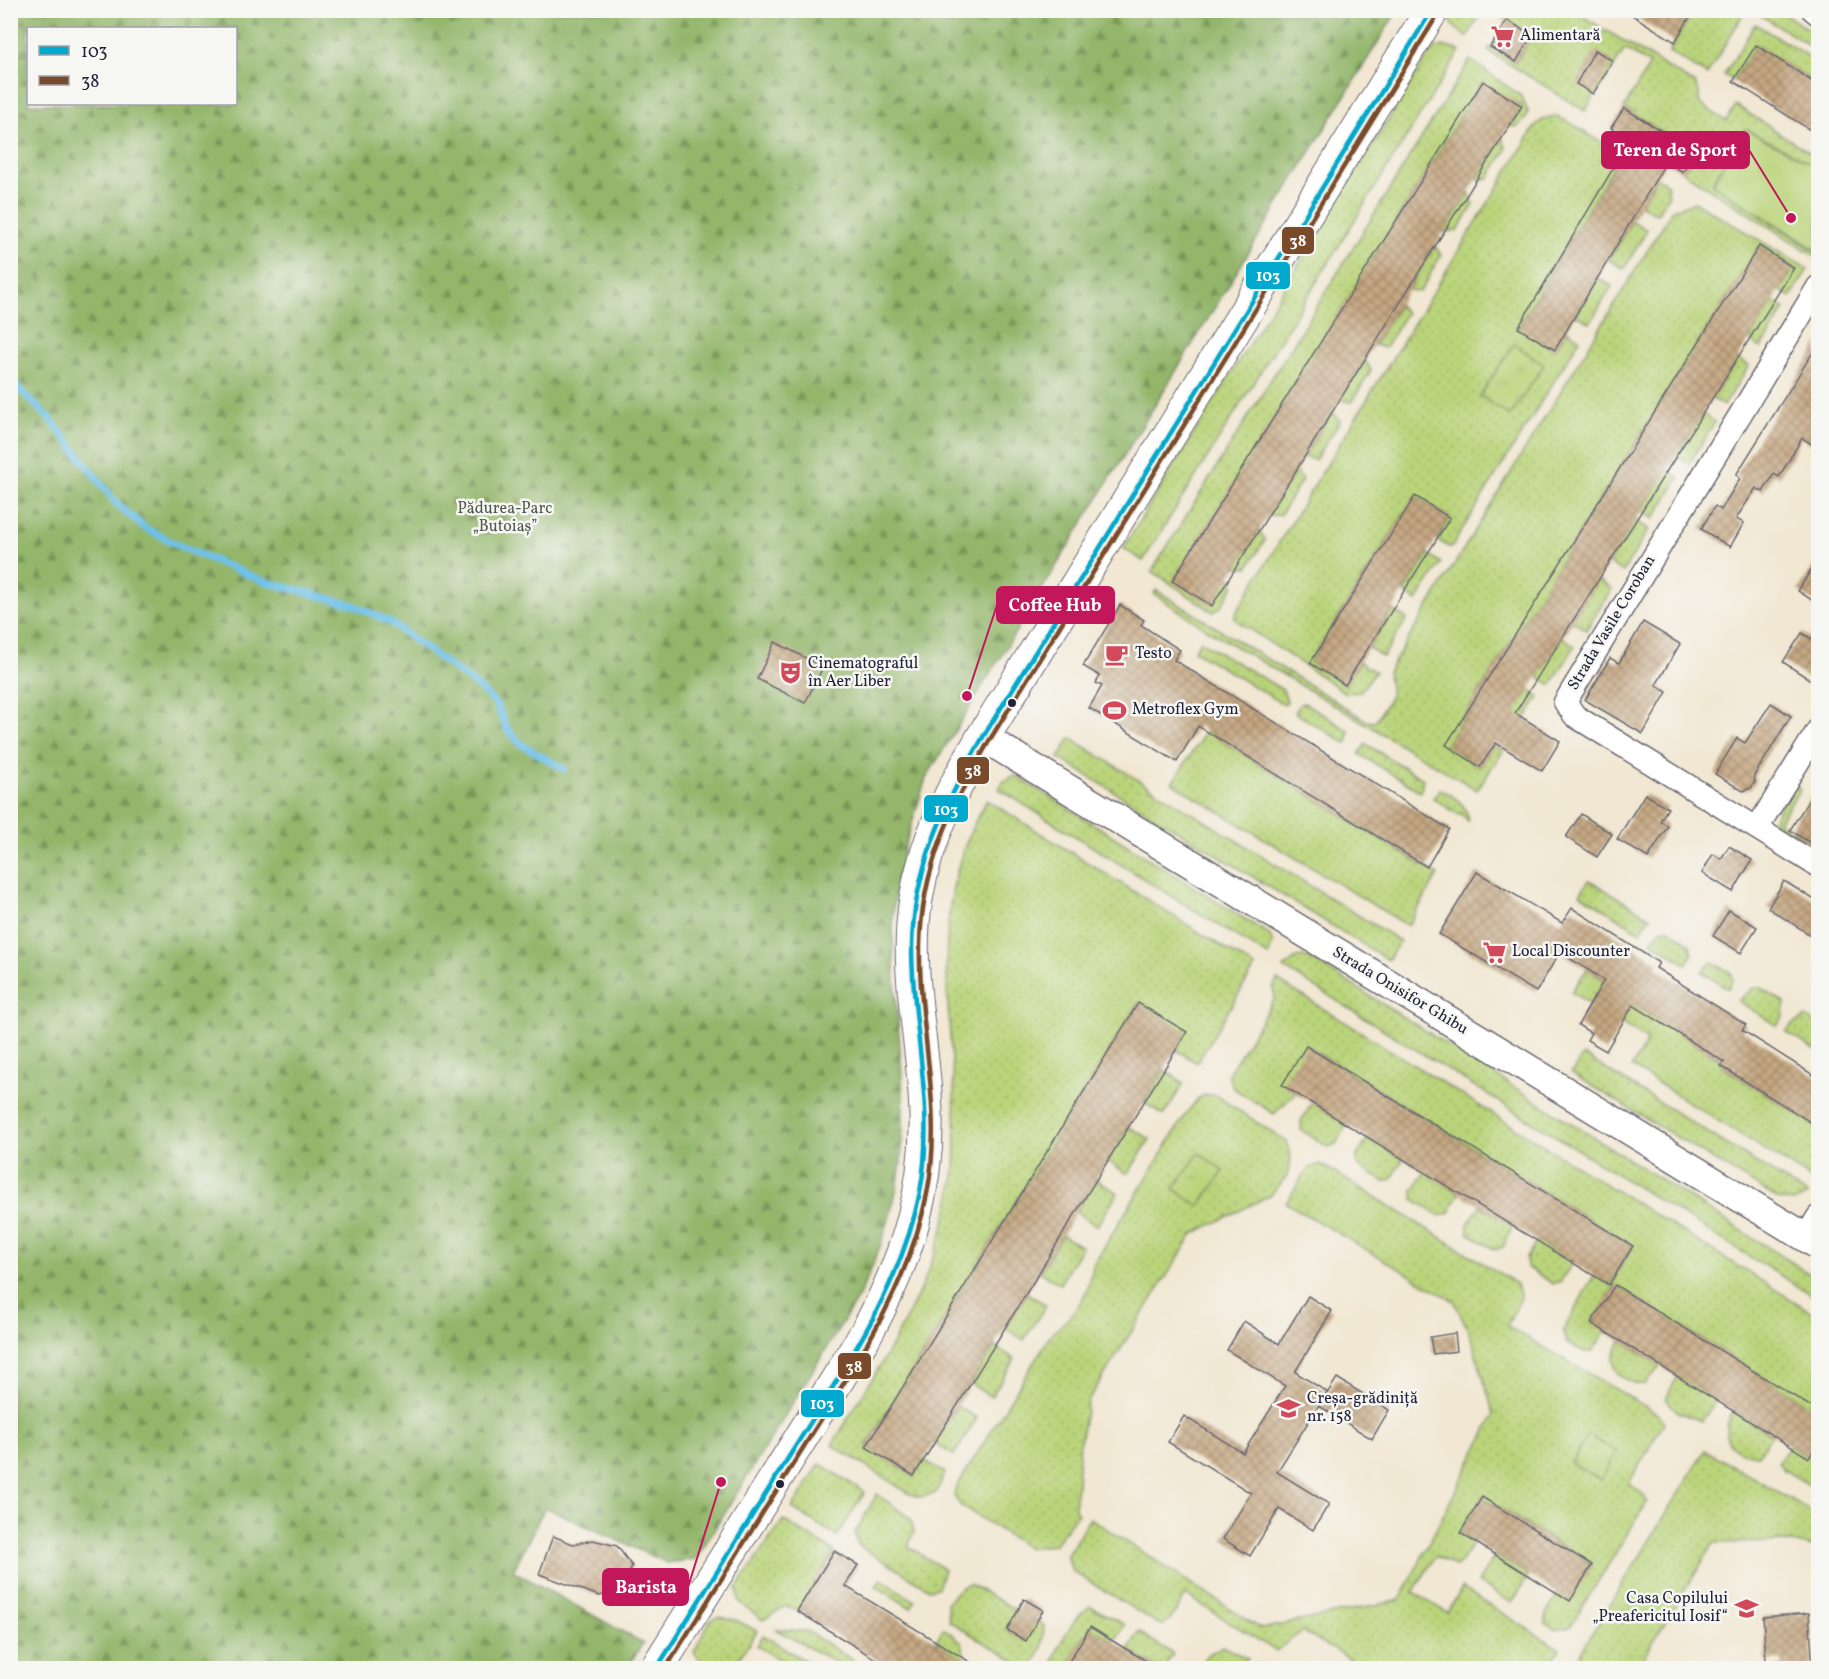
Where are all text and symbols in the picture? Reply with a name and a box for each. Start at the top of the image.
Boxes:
supermarket icon: Alimentară [1489,23,1515,49]
place label: Alimentară [1520,25,1600,47]
legend [27,27,237,105]
text: 103 [81,40,108,65]
text: 38 [81,70,99,95]
callout: Teren de Sport [1602,132,1749,168]
text: Teren de Sport [1613,139,1737,164]
line badge: 38 [1281,226,1315,255]
text: 38 [1290,231,1306,253]
line badge: 103 [1245,261,1291,290]
text: 103 [1256,266,1280,288]
park label: Pădurea-Parc „Butoiaș” [458,498,552,538]
street label: Strada Vasile Coroban [1563,551,1661,695]
callout: Coffee Hub [997,587,1114,623]
text: Coffee Hub [1008,594,1102,619]
cafe icon: Testo [1104,641,1130,667]
place label: Testo [1135,643,1172,665]
place label: Cinematograful în Aer Liber [808,653,919,693]
theatre icon: Cinematograful în Aer Liber [777,660,803,686]
unlabelled marker [1006,697,1018,709]
sports icon: Metroflex Gym [1101,697,1127,723]
place label: Metroflex Gym [1132,699,1239,721]
line badge: 38 [956,756,990,785]
text: 38 [965,761,981,783]
line badge: 103 [923,794,969,823]
text: 103 [934,800,958,822]
supermarket icon: Local Discounter [1481,939,1507,965]
place label: Local Discounter [1512,941,1630,963]
street label: Strada Onisifor Ghibu [1328,942,1472,1040]
line badge: 38 [837,1352,872,1380]
text: 38 [846,1357,862,1379]
place label: Creșa-grădiniță nr. 158 [1307,1388,1418,1428]
line badge: 103 [800,1389,845,1418]
text: 103 [810,1394,834,1416]
school or university icon: Creșa-grădiniță nr. 158 [1276,1395,1302,1421]
unlabelled marker [774,1478,786,1490]
callout: Barista [603,1569,688,1605]
text: Barista [615,1576,677,1601]
place label: Casa Copilului „Preafericitul Iosif“ [1592,1588,1728,1628]
school or university icon: Casa Copilului „Preafericitul Iosif“ [1733,1595,1759,1621]

